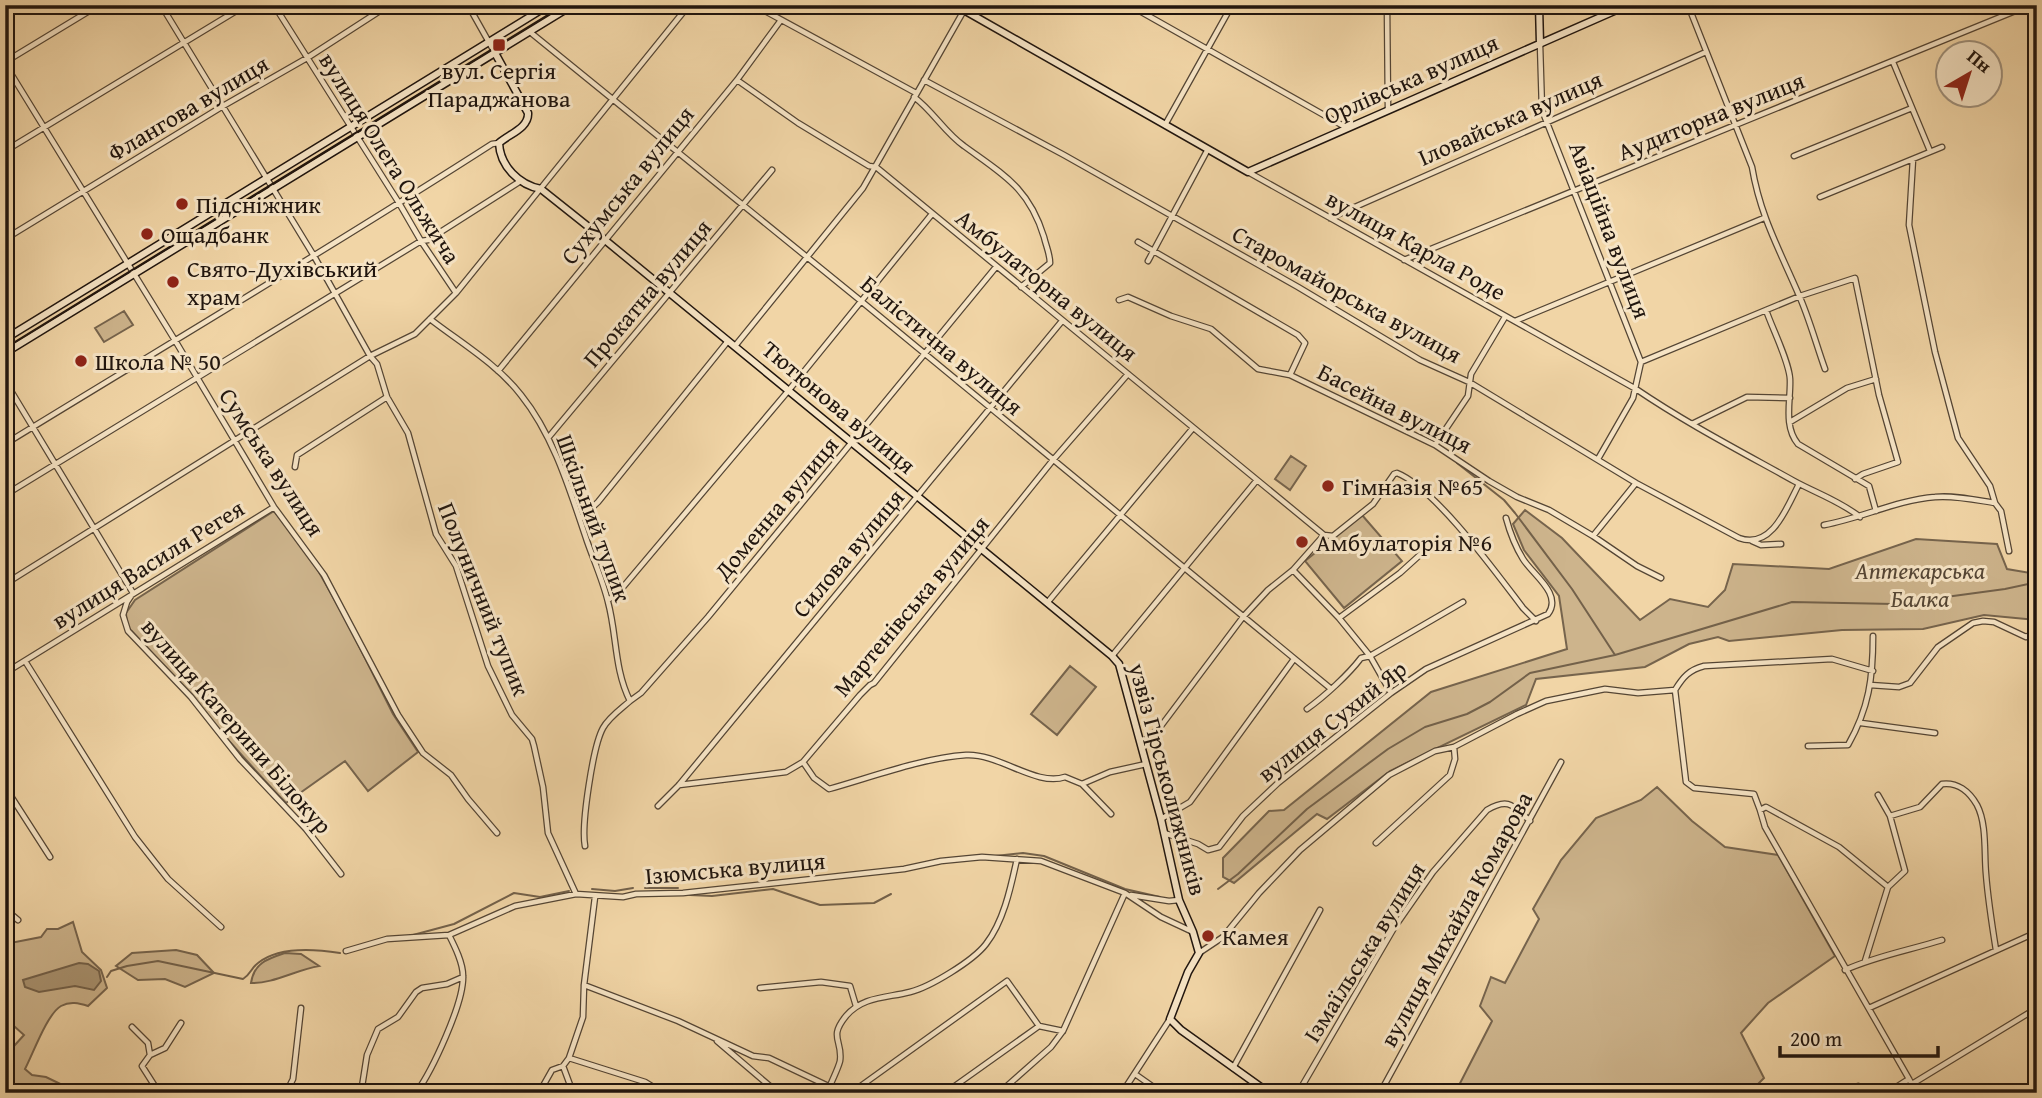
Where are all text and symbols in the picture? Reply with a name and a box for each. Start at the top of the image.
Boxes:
street label: Орлівська вулиця [1318,25,1504,133]
marker: вул. Сергія Параджанова [491,37,507,53]
north arrow [1934,38,2004,108]
text: Пн [1961,42,1998,80]
street label: вулиця Олега Ольжича [311,45,470,271]
street label: Флангова вулиця [101,46,275,170]
place label: вул. Сергія Параджанова [428,53,571,116]
street label: Іловайська вулиця [1412,62,1608,174]
street label: Аудиторна вулиця [1612,63,1810,169]
street label: Сухумська вулиця [552,98,702,272]
street label: Авіаційна вулиця [1560,136,1660,324]
street label: вулиця Карла Роде [1320,181,1512,309]
place label: Підсніжник [196,187,321,222]
marker: Підсніжник [174,196,190,212]
street label: Амбулаторна вулиця [948,200,1146,370]
street label: Прокатна вулиця [574,211,720,375]
street label: Старомайорська вулиця [1226,216,1468,372]
place label: Ощадбанк [161,217,269,252]
marker: Ощадбанк [139,226,155,242]
place label: Свято-Духівський храм [187,251,377,314]
street label: Балістична вулиця [853,267,1031,423]
marker: Свято-Духівський храм [165,274,181,290]
street label: Тютюнова вулиця [754,332,924,482]
place label: Школа № 50 [95,344,221,379]
marker: Школа № 50 [73,353,89,369]
street label: Басейна вулиця [1312,354,1478,462]
street label: Сумська вулиця [211,381,333,543]
street label: Шкільний тупик [547,429,641,607]
street label: Доменна вулиця [705,429,847,588]
place label: Гімназія №65 [1342,469,1483,504]
marker: Гімназія №65 [1320,478,1336,494]
street label: Силова вулиця [784,481,912,625]
street label: вулиця Василя Регея [45,491,251,637]
street label: Полуничний тупик [429,497,539,702]
street label: Мартенівська вулиця [825,508,997,704]
place label: Амбулаторія №6 [1316,525,1492,560]
marker: Амбулаторія №6 [1294,534,1310,550]
park label: Аптекарська Балка [1854,553,1985,616]
street label: вулиця Катерини Білокур [133,610,341,842]
street label: вулиця Сухий Яр [1250,652,1414,790]
street label: узвіз Гірськолижників [1120,658,1216,899]
street label: вулиця Михайла Комарова [1371,784,1541,1053]
street label: Ізюмська вулиця [643,843,827,893]
street label: Ізмаїльська вулиця [1294,855,1434,1049]
place label: Камея [1222,919,1289,954]
marker: Камея [1200,928,1216,944]
scale bar [1780,1014,1937,1058]
text: 200 m [1790,1023,1842,1054]

